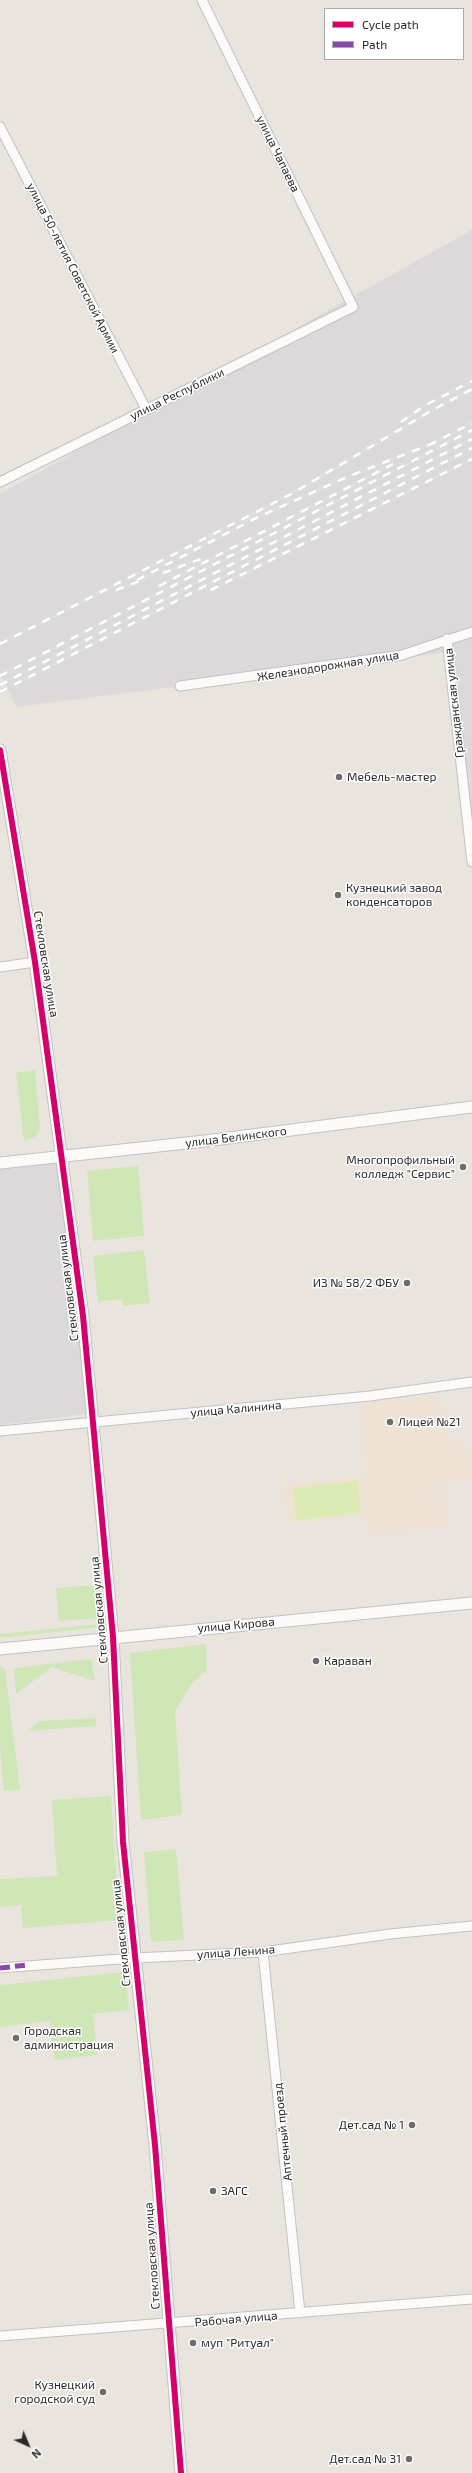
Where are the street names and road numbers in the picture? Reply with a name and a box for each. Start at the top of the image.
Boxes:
street label: улица Чапаева [253,113,303,195]
street label: улица 50-летия Советской Армии [24,181,122,355]
street label: улица Республики [128,365,226,423]
street label: Гражданская улица [441,647,467,759]
street label: Железнодорожная улица [256,648,400,684]
street label: Стекловская улица [30,910,62,1018]
street label: улица Белинского [184,1124,288,1150]
street label: Стекловская улица [54,1234,82,1342]
street label: улица Калинина [190,1398,282,1420]
street label: Стекловская улица [87,1556,111,1664]
street label: улица Кирова [197,1614,275,1636]
street label: Стекловская улица [108,1879,134,1987]
street label: улица Ленина [197,1942,275,1962]
street label: Аптечный проезд [271,2082,295,2182]
street label: Стекловская улица [141,2202,163,2310]
street label: Рабочая улица [194,2308,278,2330]

